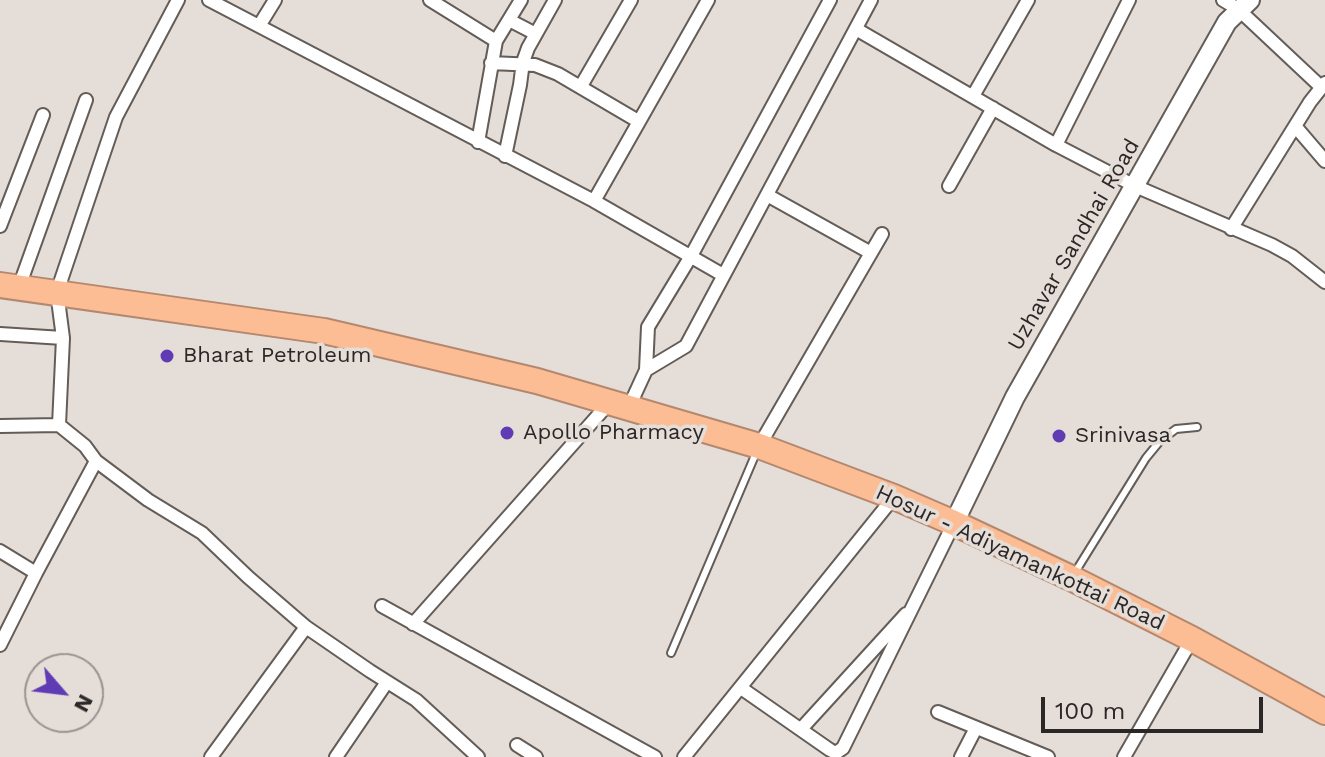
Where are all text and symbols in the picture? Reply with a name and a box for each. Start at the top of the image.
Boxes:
street label: Uzhavar Sandhai Road [1003,135,1145,355]
place label: Bharat Petroleum [183,343,371,369]
marker: Bharat Petroleum [158,347,176,365]
place label: Apollo Pharmacy [523,420,704,446]
place label: Srinivasa [1075,423,1171,449]
marker: Apollo Pharmacy [498,424,516,442]
marker: Srinivasa [1050,427,1068,445]
street label: Hosur - Adiyamankottai Road [871,479,1169,637]
north arrow [24,653,104,733]
scale bar [1045,681,1267,731]
text: N [69,690,99,717]
text: 100 m [1055,697,1125,725]

